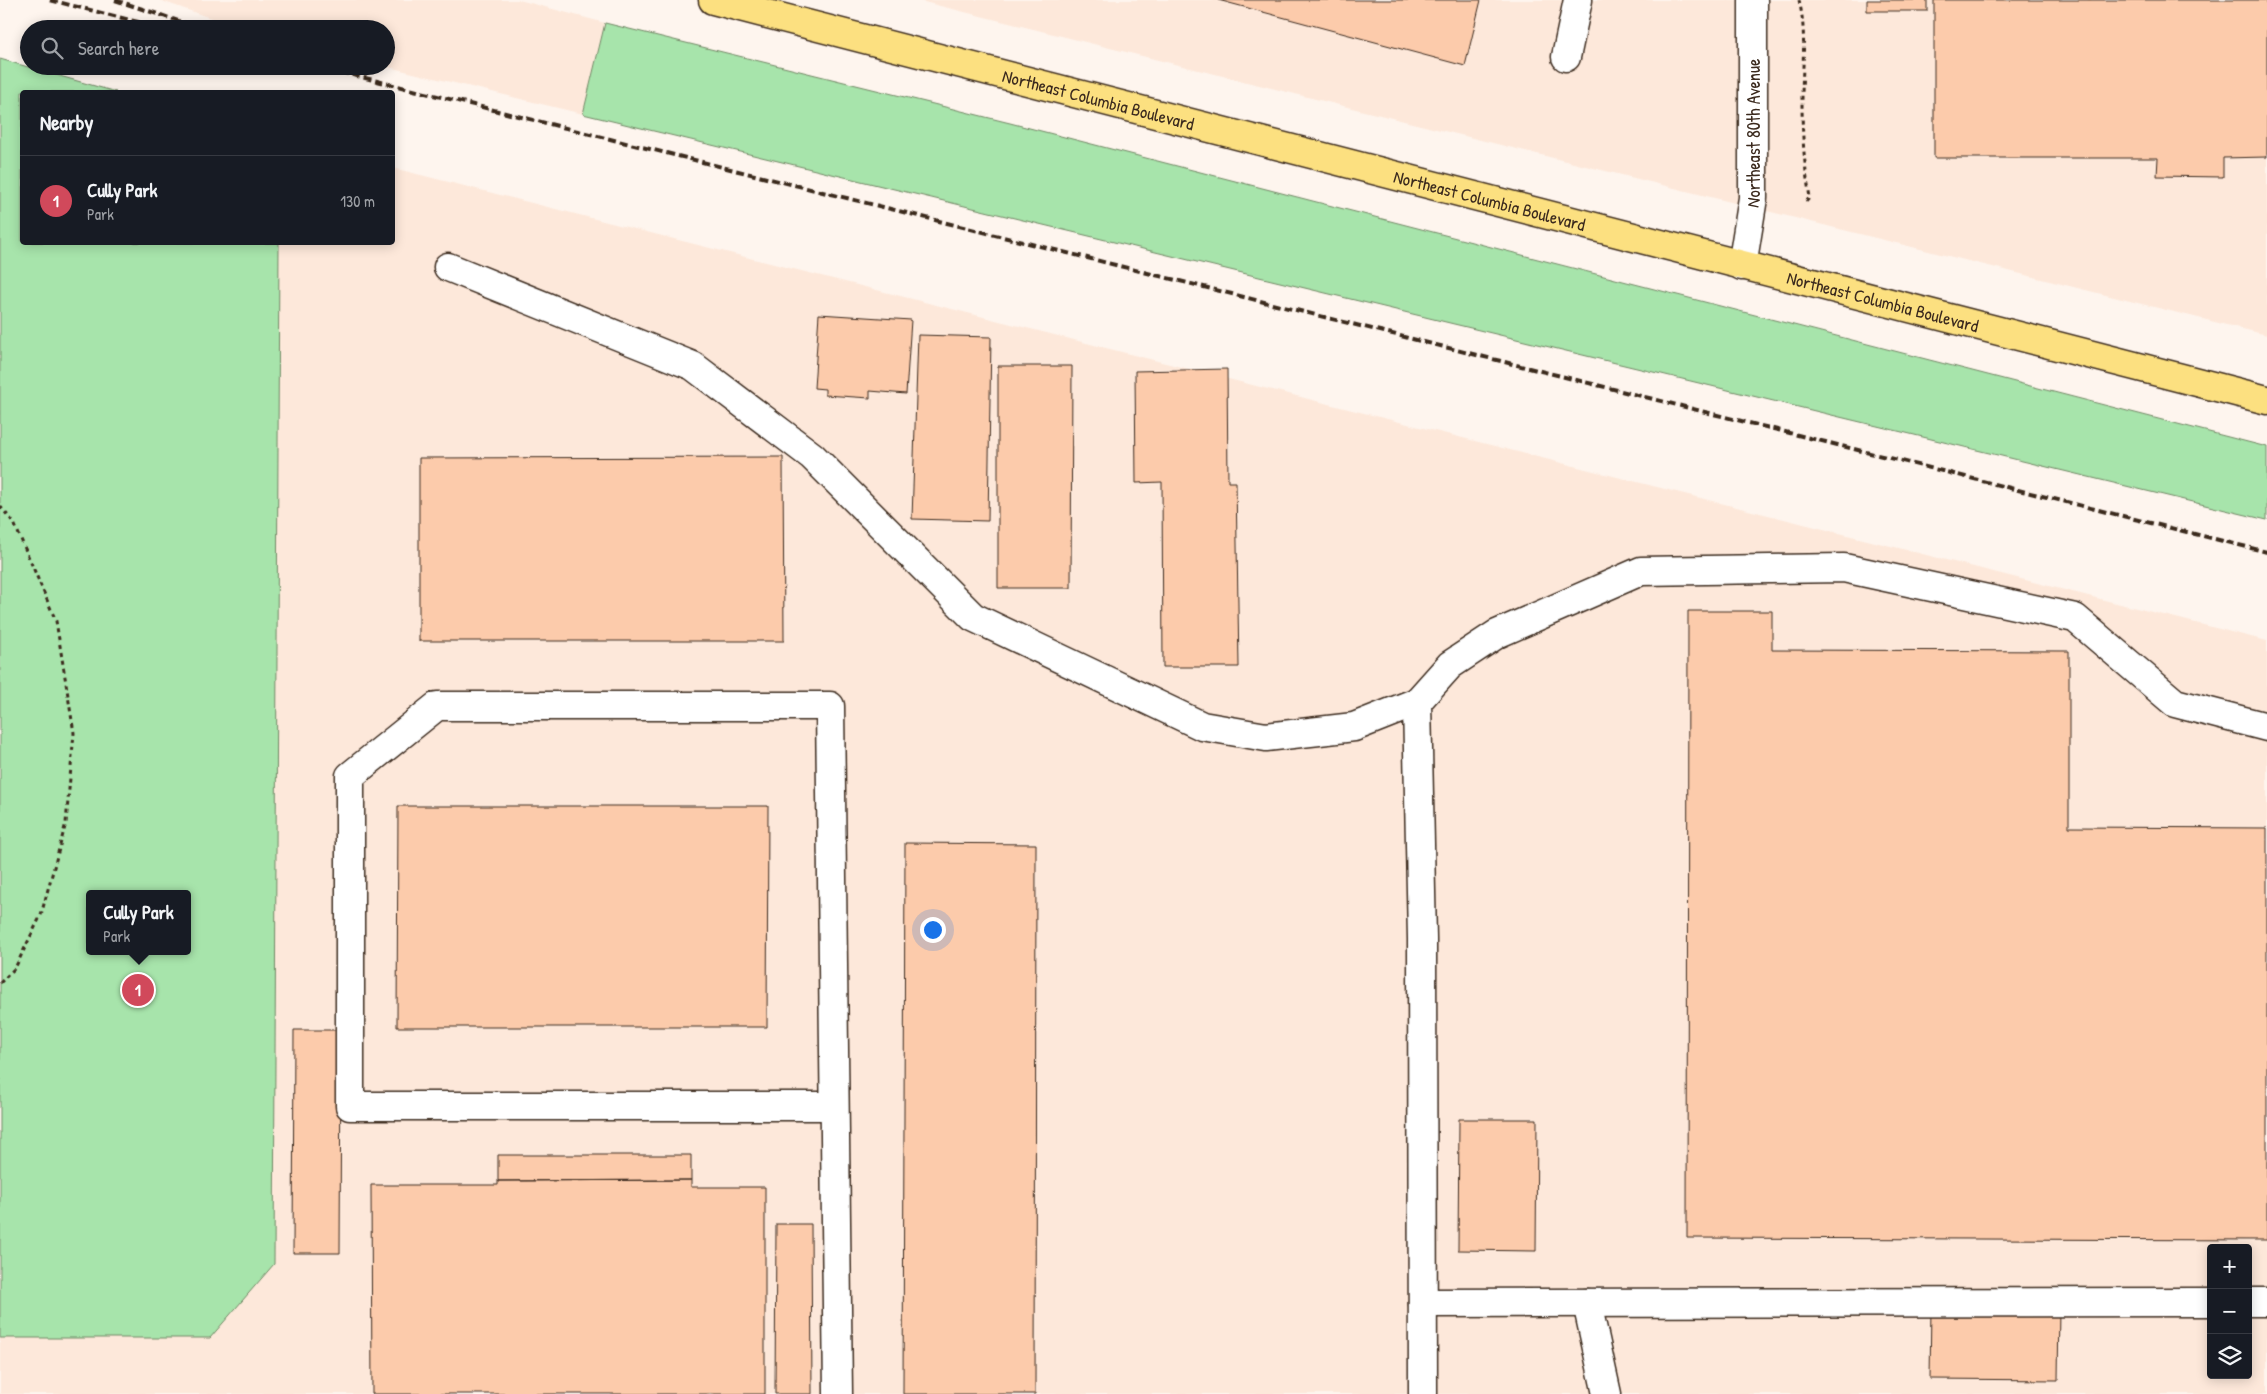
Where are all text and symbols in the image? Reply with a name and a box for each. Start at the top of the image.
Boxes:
search box [20,20,395,75]
icon: search [38,34,66,62]
text: Search here [78,35,159,61]
street label: Northeast 80th Avenue [1739,59,1766,209]
street label: Northeast Columbia Boulevard [1000,63,1197,136]
text: Nearby [40,108,93,137]
street label: Northeast Columbia Boulevard [1391,163,1588,237]
text: Cully Park [87,177,157,203]
text: 1 [53,190,59,212]
text: 130 m [340,190,375,212]
text: Park [87,203,114,225]
street label: Northeast Columbia Boulevard [1784,264,1981,338]
popup [86,890,191,955]
text: Cully Park [103,899,174,925]
your location [920,917,946,943]
text: Park [103,925,130,947]
pin: 1 [122,971,154,1009]
map controls [2207,1244,2252,1379]
button: + [2207,1244,2252,1289]
button: − [2207,1289,2252,1334]
button: layers [2207,1334,2252,1379]

